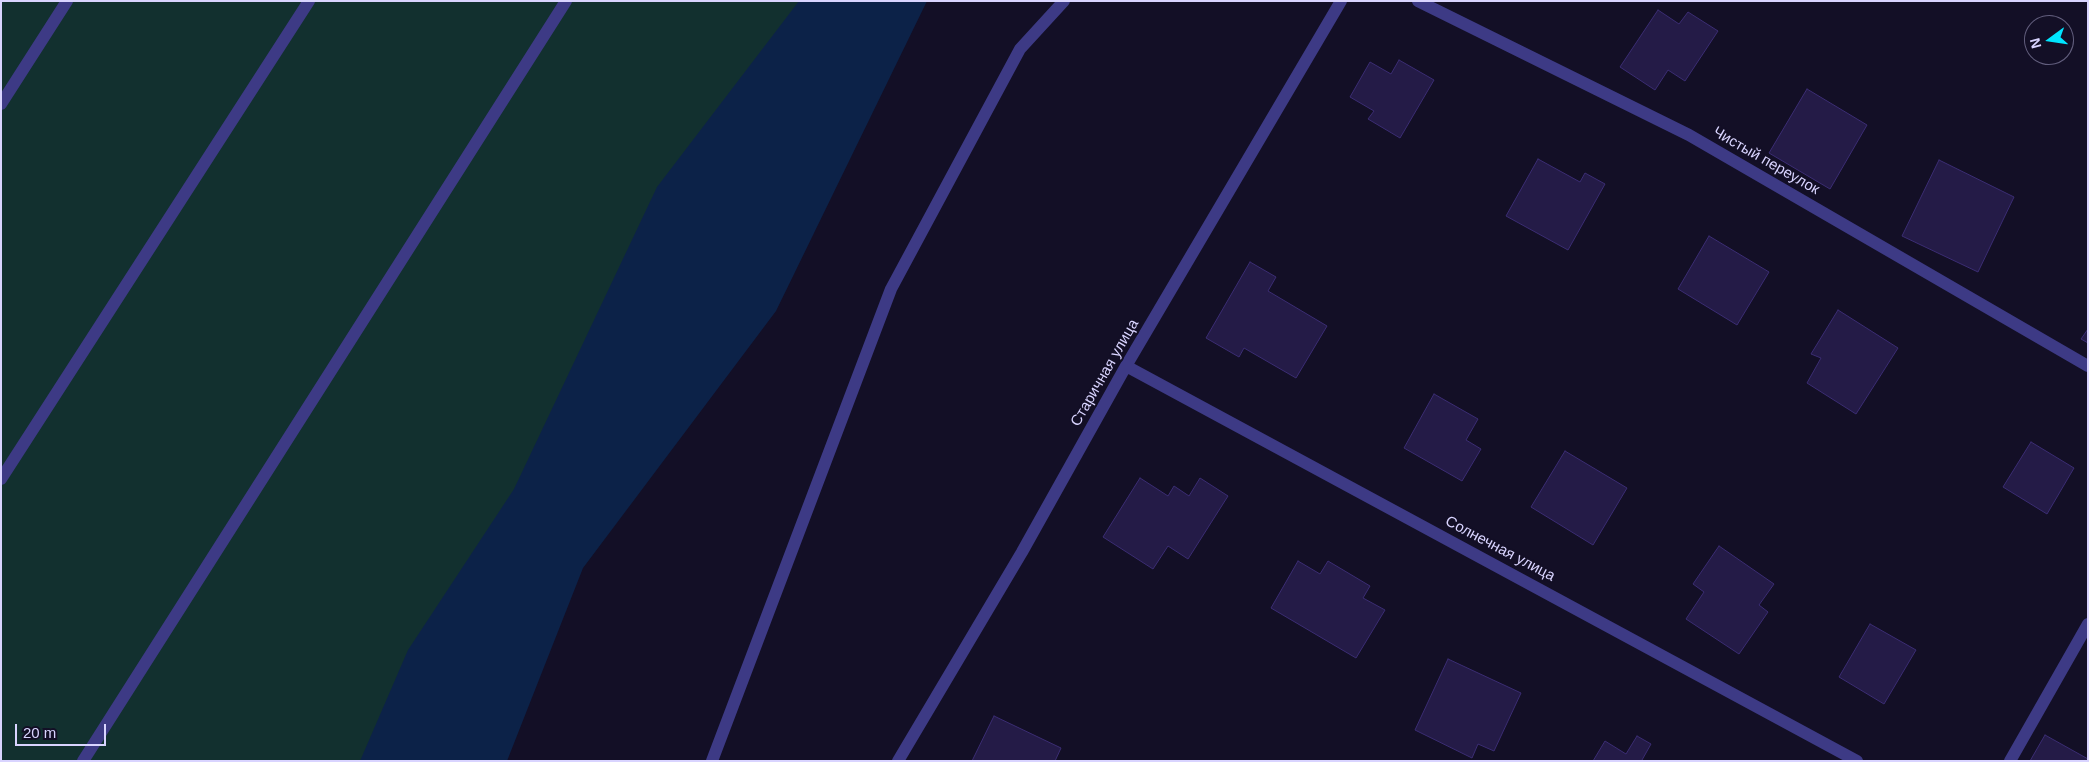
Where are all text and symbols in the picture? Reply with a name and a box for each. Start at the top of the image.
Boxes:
north arrow [2024,15,2074,65]
text: N [2026,37,2044,50]
street label: Чистый переулок [1710,123,1822,199]
street label: Старичная улица [1067,316,1143,430]
street label: Солнечная улица [1442,512,1558,586]
scale bar [18,714,109,746]
text: 20 m [23,724,56,741]

